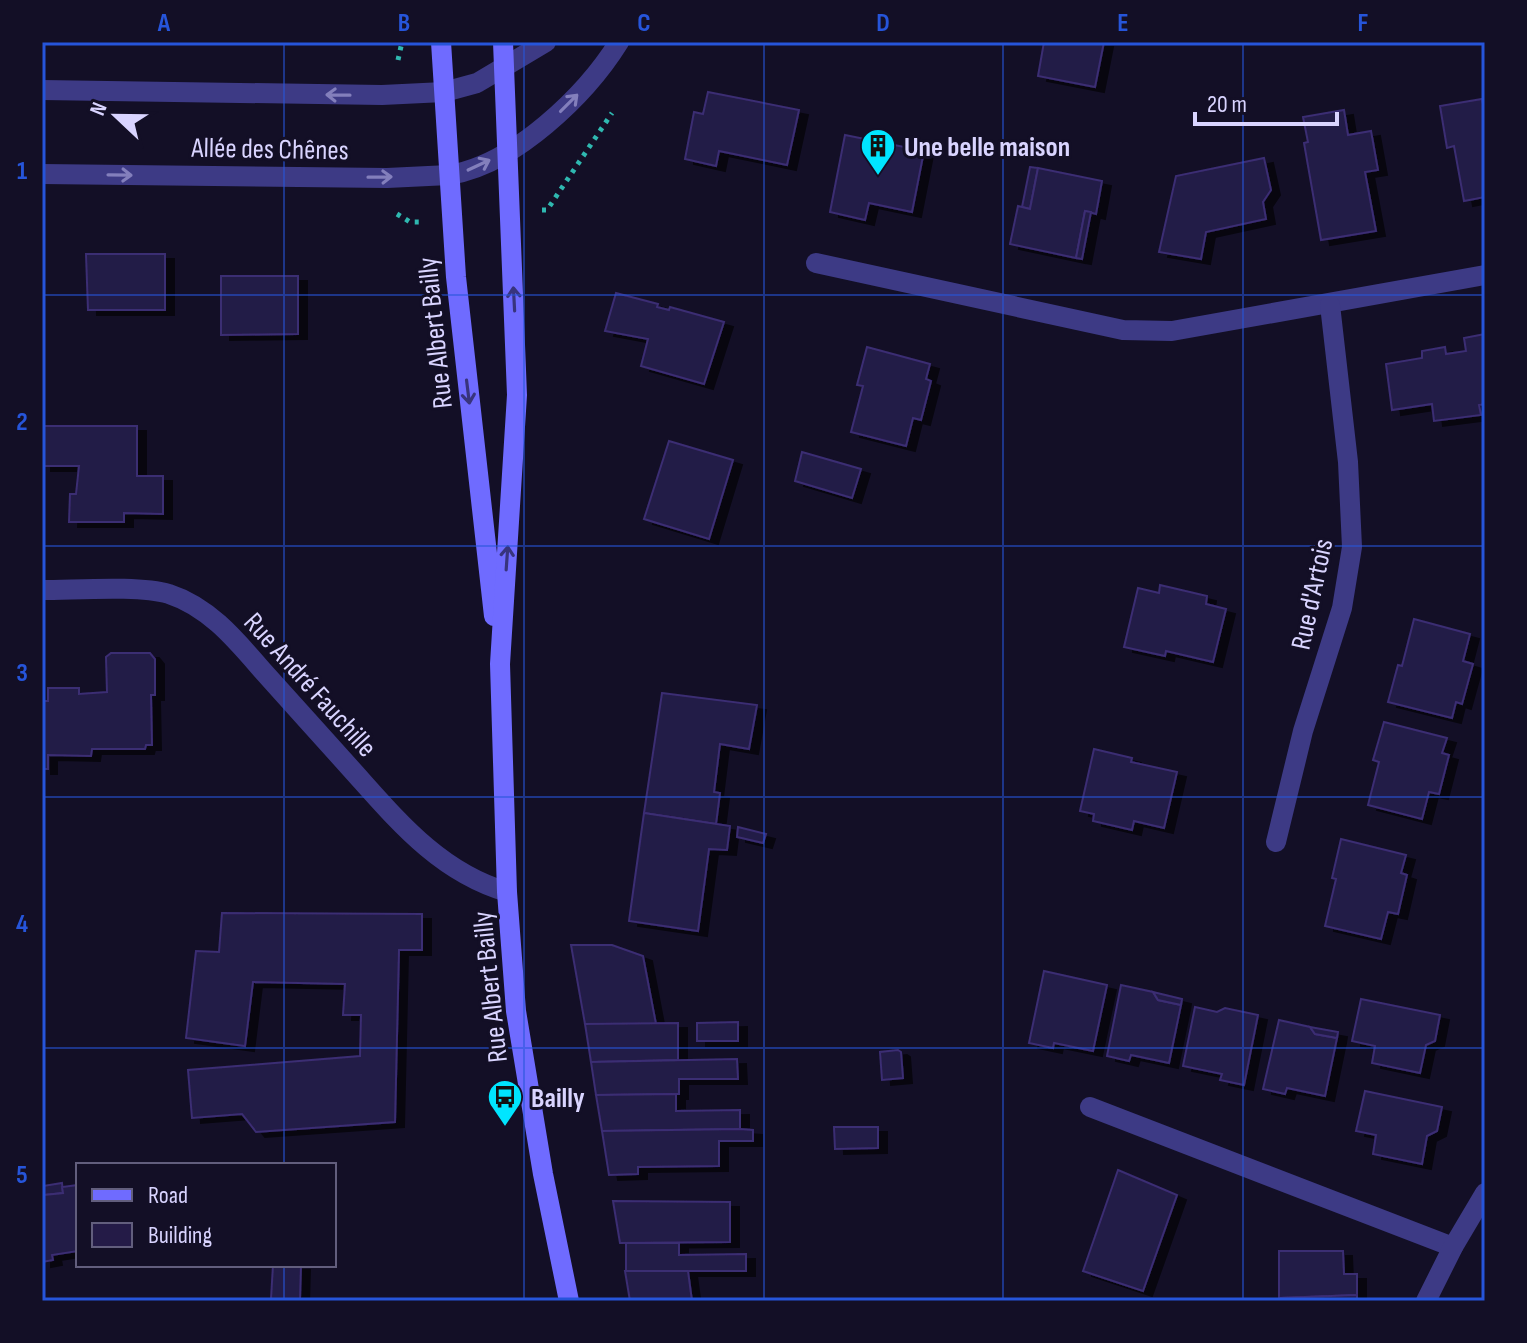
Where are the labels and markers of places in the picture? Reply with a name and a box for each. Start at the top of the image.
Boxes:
building icon: Une belle maison [859,127,897,177]
place label: Une belle maison [904,131,1070,164]
bus stop icon: Bailly [486,1078,524,1128]
place label: Bailly [531,1082,585,1115]

